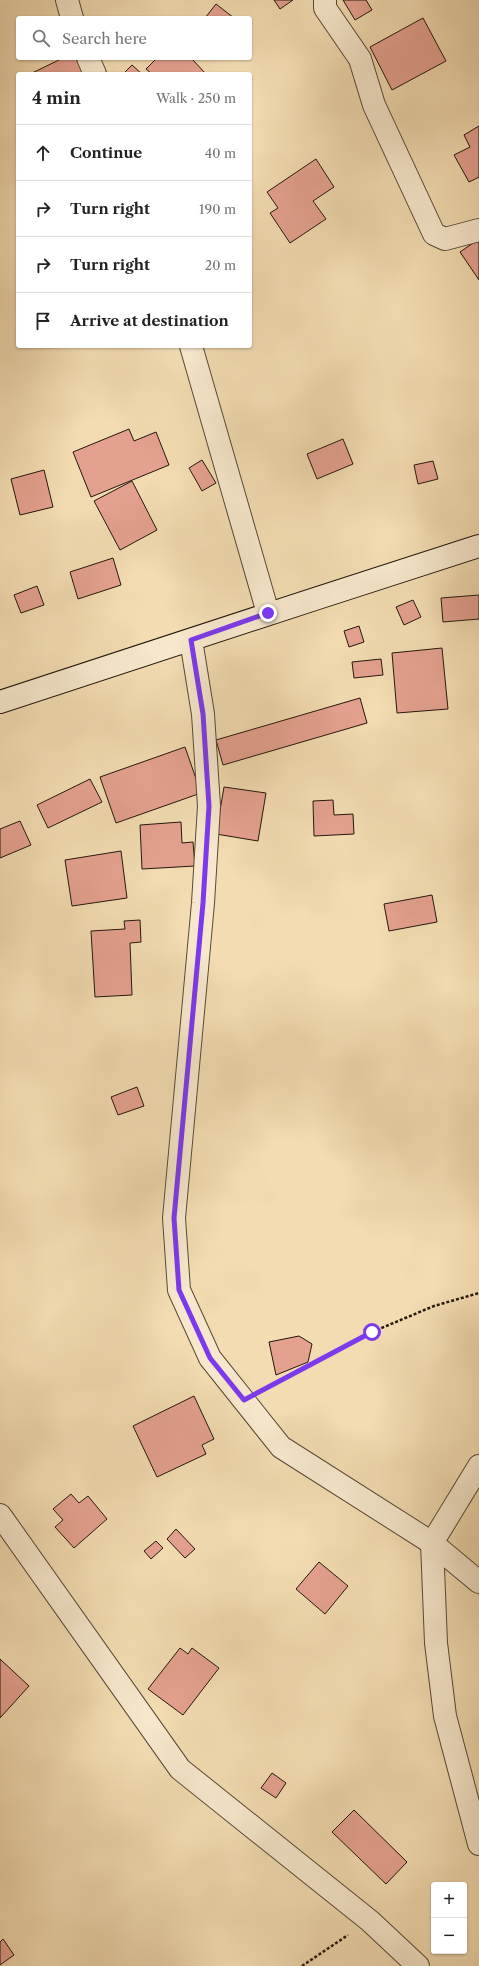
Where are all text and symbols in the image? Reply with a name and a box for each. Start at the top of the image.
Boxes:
search box [16,16,252,60]
icon: search [30,27,52,49]
text: Search here [62,29,147,48]
text: 4 min [32,88,81,108]
text: Walk · 250 m [156,90,236,106]
icon: ahead [32,142,54,164]
text: Continue [70,143,142,162]
text: 40 m [205,145,236,161]
icon: right [32,198,54,220]
text: Turn right [70,199,150,218]
text: 190 m [199,201,236,217]
icon: right [32,254,54,276]
text: Turn right [70,255,150,274]
text: 20 m [205,257,236,273]
icon: arrive [32,310,54,332]
text: Arrive at destination [70,311,229,330]
route end [259,604,277,622]
route start [363,1323,381,1341]
map controls [431,1882,467,1954]
button: + [431,1882,467,1918]
button: − [431,1918,467,1954]

